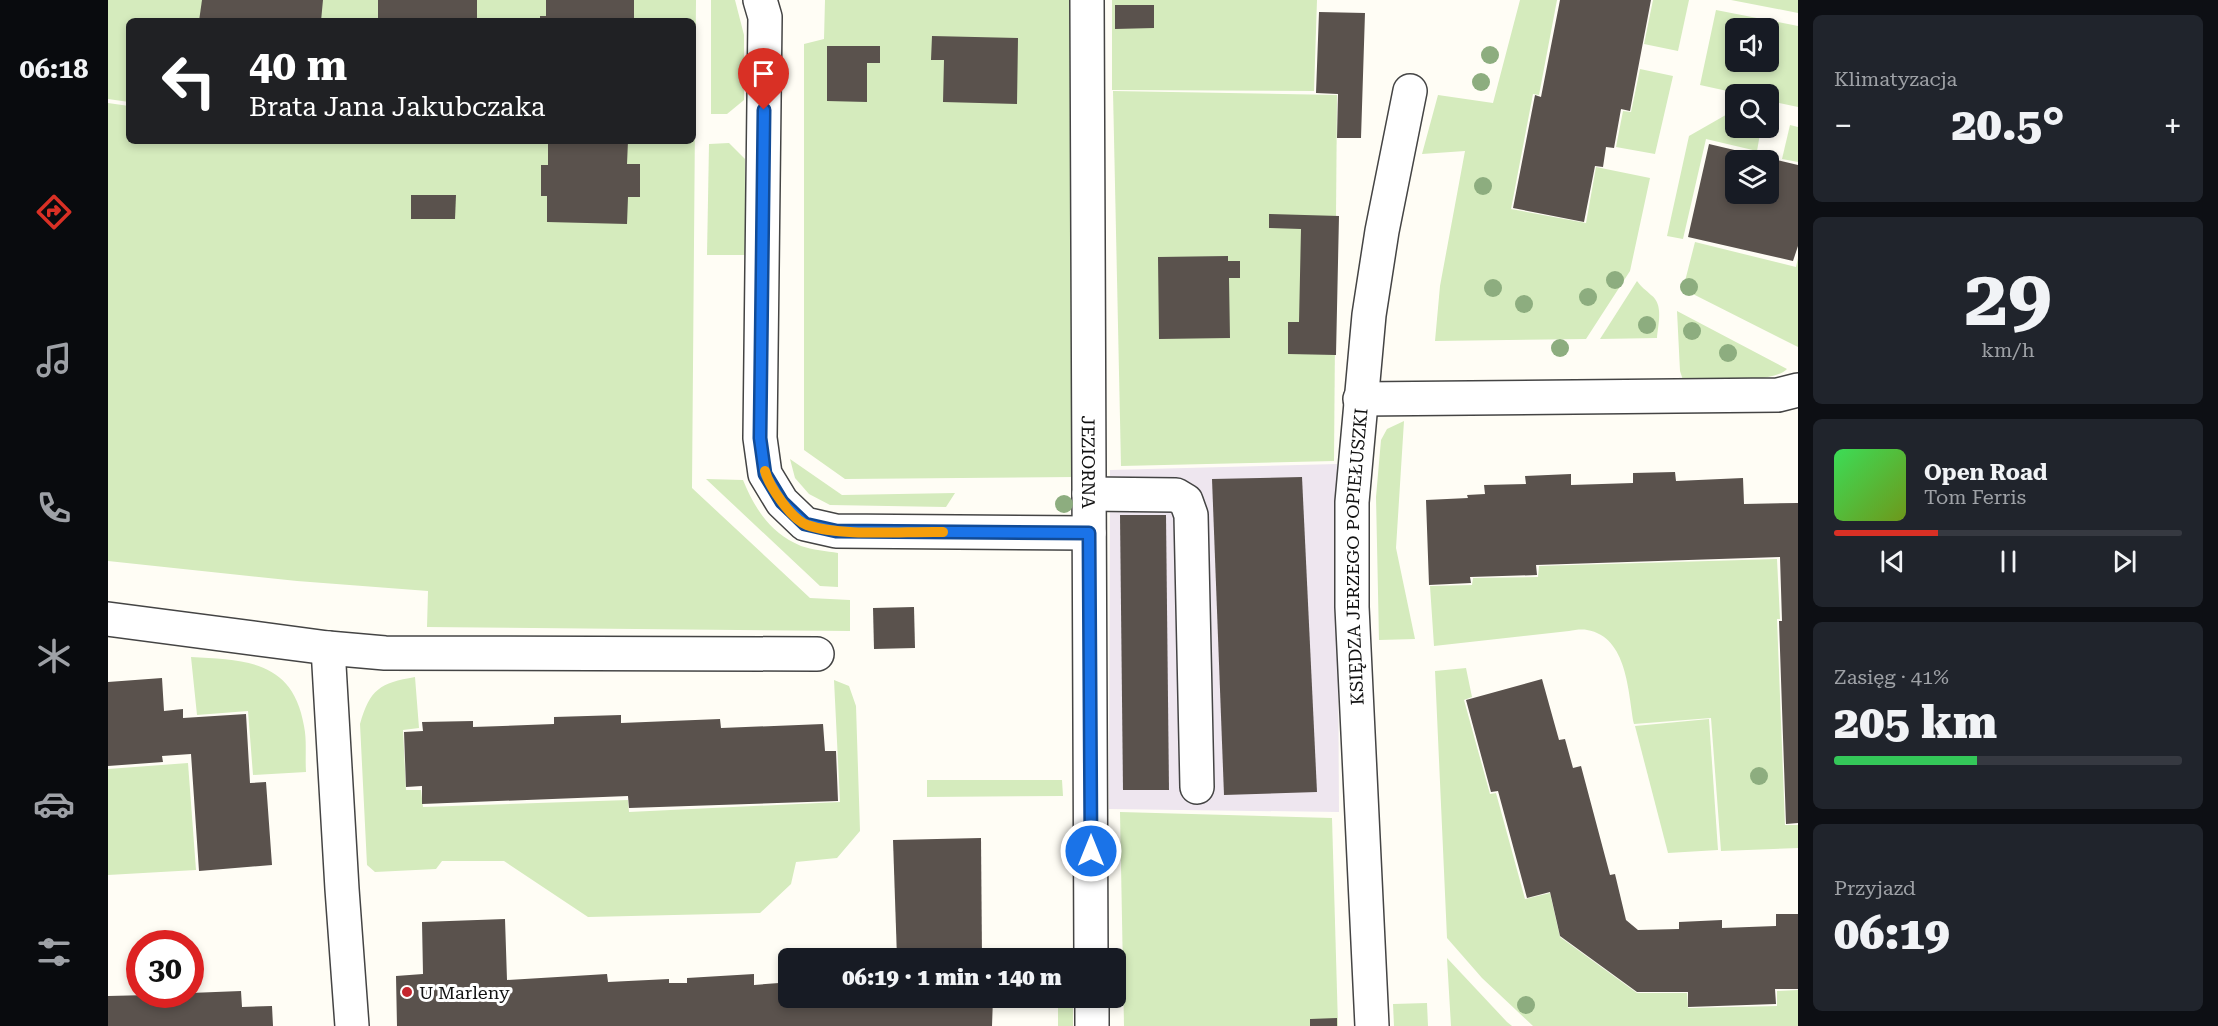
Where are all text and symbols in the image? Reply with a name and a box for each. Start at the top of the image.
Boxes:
map controls [1725,18,1779,204]
button: sound [1725,18,1779,72]
text: 40 m [249,41,347,90]
icon: left [150,42,228,120]
pin [738,48,789,110]
text: 06:18 [20,53,88,85]
icon: arrive [747,57,780,90]
text: Klimatyzacja [1834,67,1957,91]
button: search [1725,84,1779,138]
text: Brata Jana Jakubczaka [249,91,545,123]
text: 20.5° [1951,98,2065,151]
text: − [1834,106,1852,145]
text: + [2164,106,2182,145]
button: layers [1725,150,1779,204]
icon: directions [33,191,75,233]
text: 29 [1964,253,2052,344]
text: km/h [1981,338,2035,362]
icon: music [33,339,75,381]
street label: KSIĘDZA JERZEGO POPIEŁUSZKI [1341,407,1371,706]
street label: JEZIORNA [1078,415,1100,509]
text: Open Road [1924,460,2047,485]
text: Tom Ferris [1924,485,2026,509]
icon: phone [33,487,75,529]
icon: previous [1876,545,1909,578]
icon: pause [1992,545,2025,578]
icon: next [2108,545,2141,578]
icon: climate [33,635,75,677]
text: Zasięg · 41% [1834,665,1949,689]
text: 205 km [1834,696,1997,749]
icon: car [33,783,75,825]
position arrow [1059,819,1123,883]
text: Przyjazd [1834,876,1916,900]
text: 06:19 [1834,907,1950,960]
speed limit sign: 30 [126,930,204,1008]
icon: filters [33,931,75,973]
text: 06:19 · 1 min · 140 m [842,965,1062,990]
place label: U Marleny [419,982,510,1003]
marker: U Marleny [400,985,414,999]

